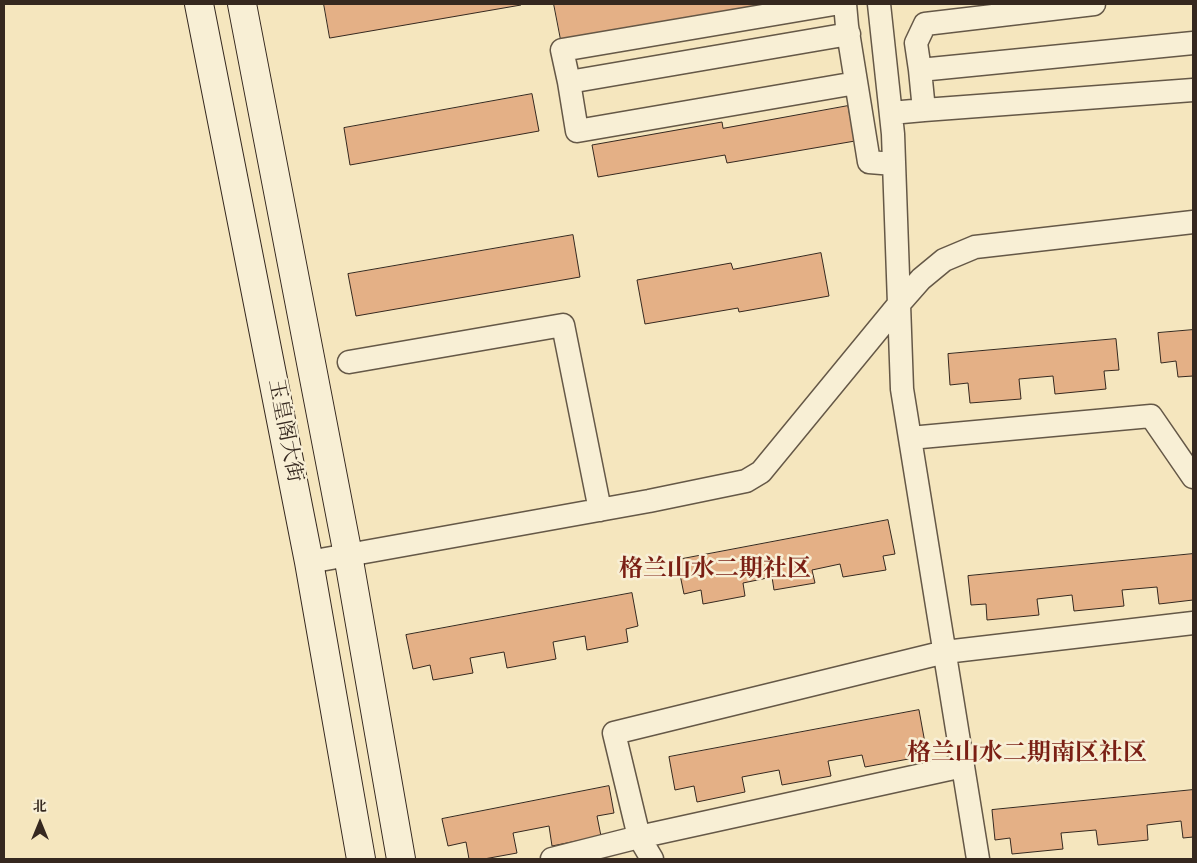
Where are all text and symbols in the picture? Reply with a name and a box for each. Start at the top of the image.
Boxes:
street label: 玉皇阁大街 [261,377,305,485]
district label: 格兰山水二期社区 [619,558,811,586]
district label: 格兰山水二期南区社区 [907,742,1147,770]
north arrow [15,798,65,848]
text: 北 [33,798,47,818]

